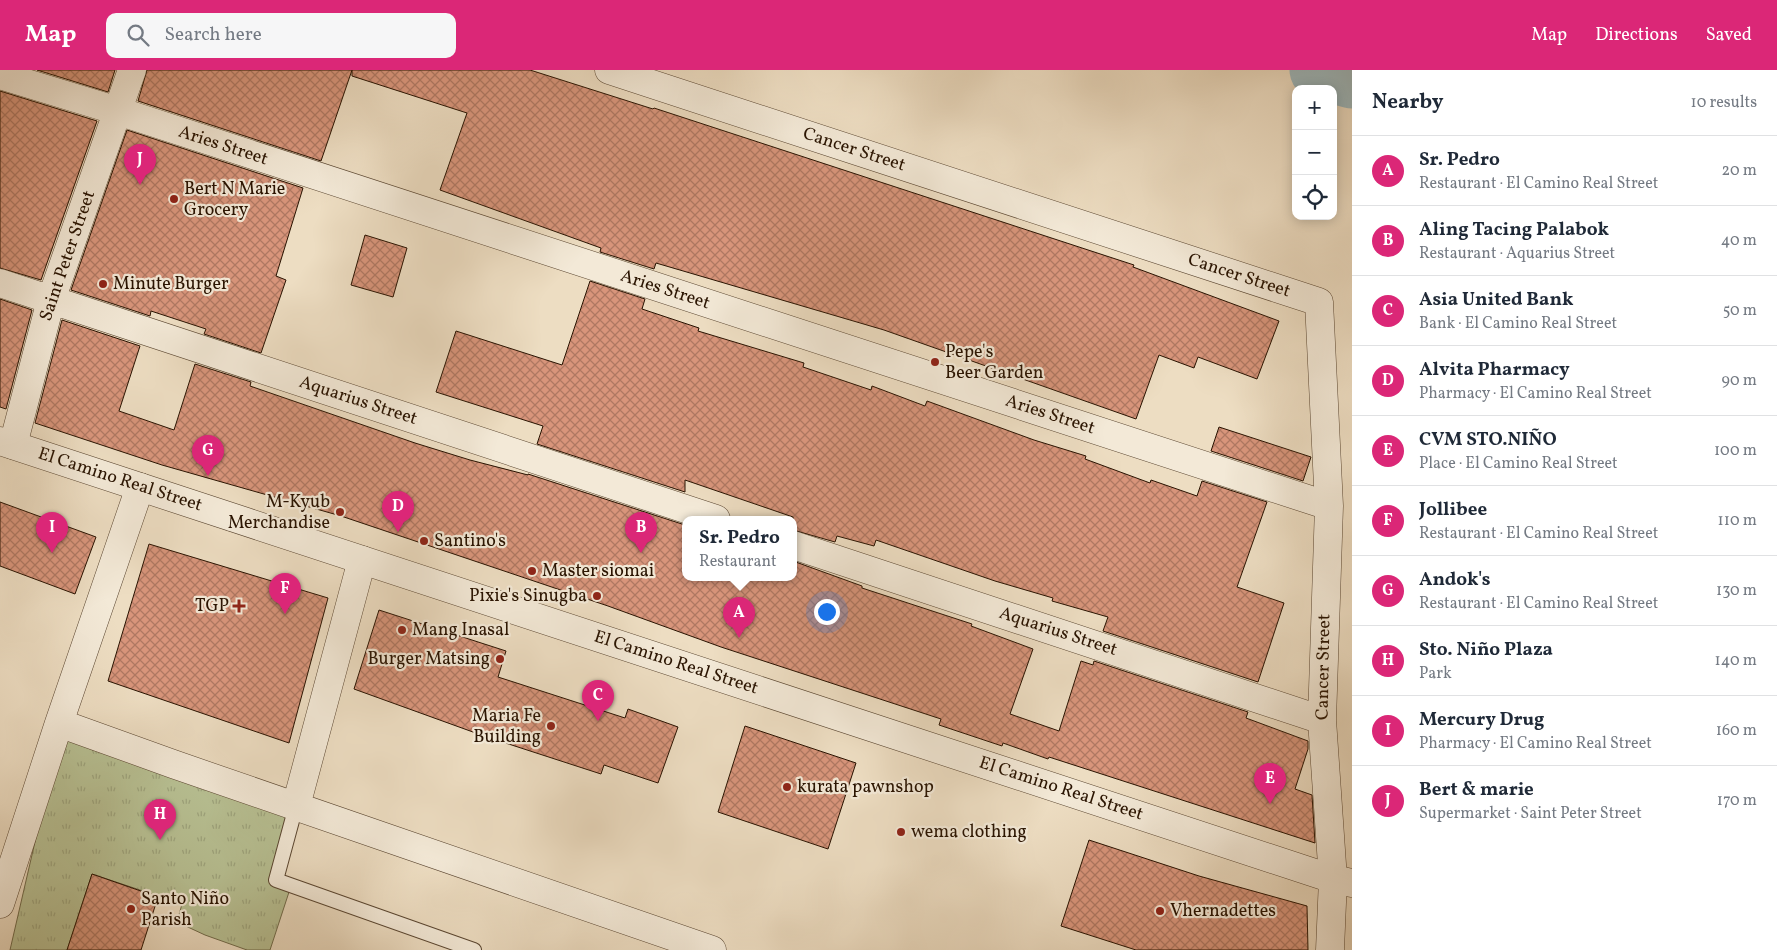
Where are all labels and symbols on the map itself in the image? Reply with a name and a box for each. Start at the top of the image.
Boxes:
street label: Aries Street [175,120,271,172]
street label: Cancer Street [800,122,908,178]
pin: J [124,144,156,185]
place label: Bert N Marie Grocery [184,177,285,223]
street label: Saint Peter Street [34,187,102,325]
marker: Bert N Marie Grocery [168,193,180,205]
street label: Cancer Street [1185,248,1293,304]
street label: Aries Street [617,264,713,316]
place label: Minute Burger [113,272,229,297]
marker: Minute Burger [97,278,109,290]
place label: Pepe's Beer Garden [945,340,1044,386]
marker: Pepe's Beer Garden [929,356,941,368]
street label: Aquarius Street [296,370,420,432]
street label: Aries Street [1002,389,1098,441]
pin: G [192,435,224,476]
street label: El Camino Real Street [35,442,205,518]
place label: M-Kyub Merchandise [228,490,330,536]
pin: D [382,491,414,532]
marker: M-Kyub Merchandise [334,506,346,518]
pin: I [36,512,68,553]
pin: B [625,512,657,553]
place label: Santino's [434,529,506,554]
marker: Santino's [418,535,430,547]
place label: Master siomai [542,559,654,584]
marker: Master siomai [526,565,538,577]
pin: F [269,573,301,614]
place label: Pixie's Sinugba [469,584,587,609]
marker: Pixie's Sinugba [591,590,603,602]
place label: TGP [195,594,229,619]
pin: A [723,597,755,638]
your location [814,599,840,625]
marker: TGP [233,600,245,612]
street label: Aquarius Street [996,601,1120,663]
street label: Cancer Street [1311,614,1337,720]
place label: Mang Inasal [412,618,509,643]
marker: Mang Inasal [396,624,408,636]
street label: El Camino Real Street [591,626,761,700]
place label: Burger Matsing [367,647,490,672]
marker: Burger Matsing [494,653,506,665]
pin: C [582,680,614,721]
place label: Maria Fe Building [472,704,541,750]
marker: Maria Fe Building [545,720,557,732]
street label: El Camino Real Street [976,751,1146,827]
pin: E [1254,763,1286,804]
place label: kurata pawnshop [797,775,934,800]
marker: kurata pawnshop [781,781,793,793]
pin: H [144,799,176,840]
place label: wema clothing [911,820,1027,845]
marker: wema clothing [895,826,907,838]
place label: Santo Niño Parish [141,887,229,933]
place label: Vhernadettes [1170,899,1276,924]
marker: Santo Niño Parish [125,903,137,915]
marker: Vhernadettes [1154,905,1166,917]

